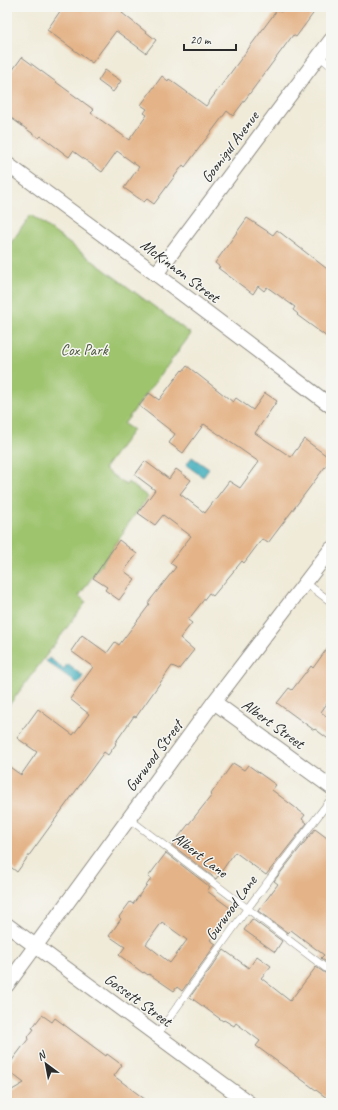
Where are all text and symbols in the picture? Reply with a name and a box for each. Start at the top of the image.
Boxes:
scale bar [184,26,236,52]
text: 20 m [190,32,212,48]
street label: Goonigul Avenue [197,106,264,187]
street label: McKinnon Street [137,235,225,308]
park label: Cox Park [60,340,109,360]
street label: Albert Street [238,695,310,754]
street label: Gurwood Street [121,714,189,796]
street label: Albert Lane [169,828,233,883]
street label: Gurwood Lane [201,870,262,944]
street label: Gossett Street [100,969,177,1032]
north arrow [26,1044,66,1084]
text: N [34,1047,49,1063]

